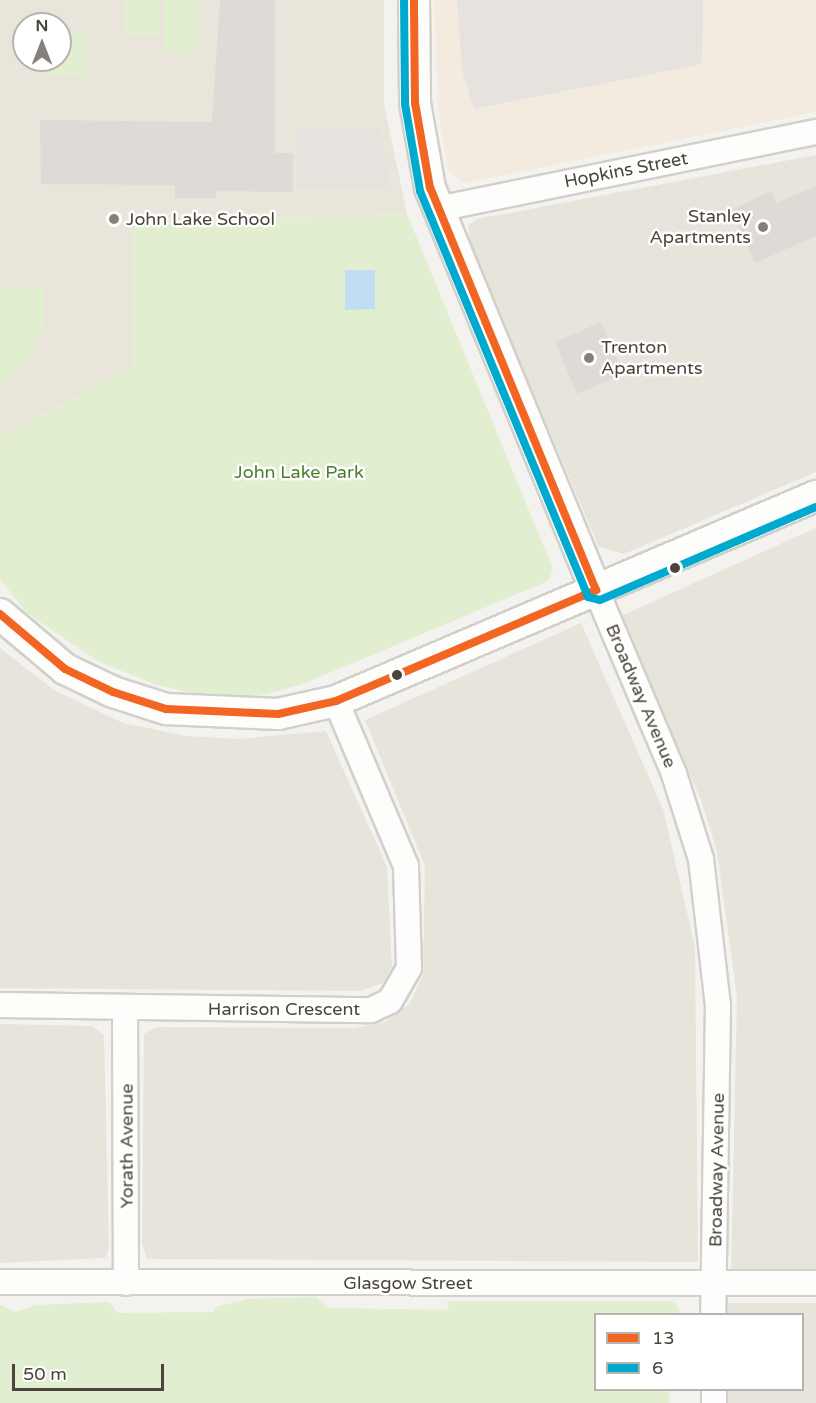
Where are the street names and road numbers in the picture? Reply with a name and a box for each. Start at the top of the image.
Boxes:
street label: Hopkins Street [562,147,690,193]
street label: Broadway Avenue [601,621,681,771]
street label: Harrison Crescent [208,998,360,1020]
street label: Yorath Avenue [116,1084,138,1208]
street label: Broadway Avenue [705,1093,729,1247]
street label: Glasgow Street [343,1272,473,1294]

